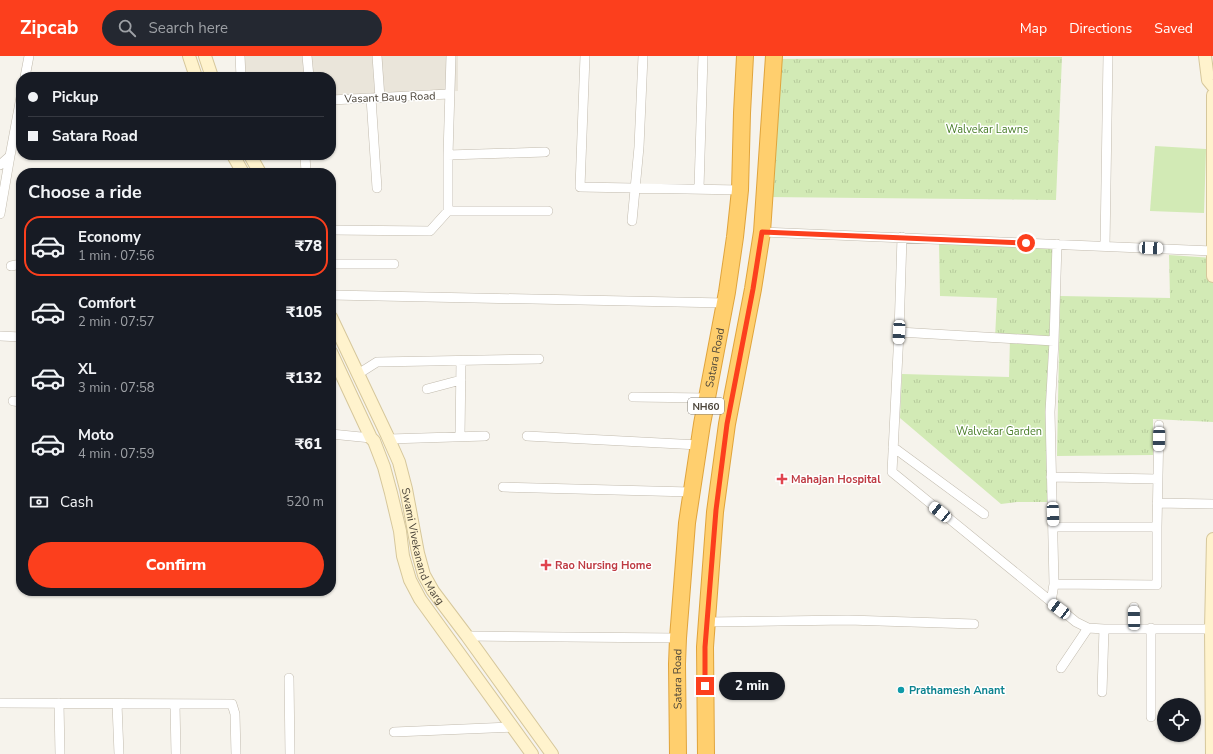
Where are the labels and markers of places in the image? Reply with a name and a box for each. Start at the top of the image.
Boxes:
place label: Mahajan Hospital [791,472,881,487]
marker: Mahajan Hospital [776,473,788,485]
place label: Rao Nursing Home [555,558,651,573]
marker: Rao Nursing Home [540,559,552,571]
place label: Prathamesh Anant [909,683,1005,698]
marker: Prathamesh Anant [896,685,906,695]

